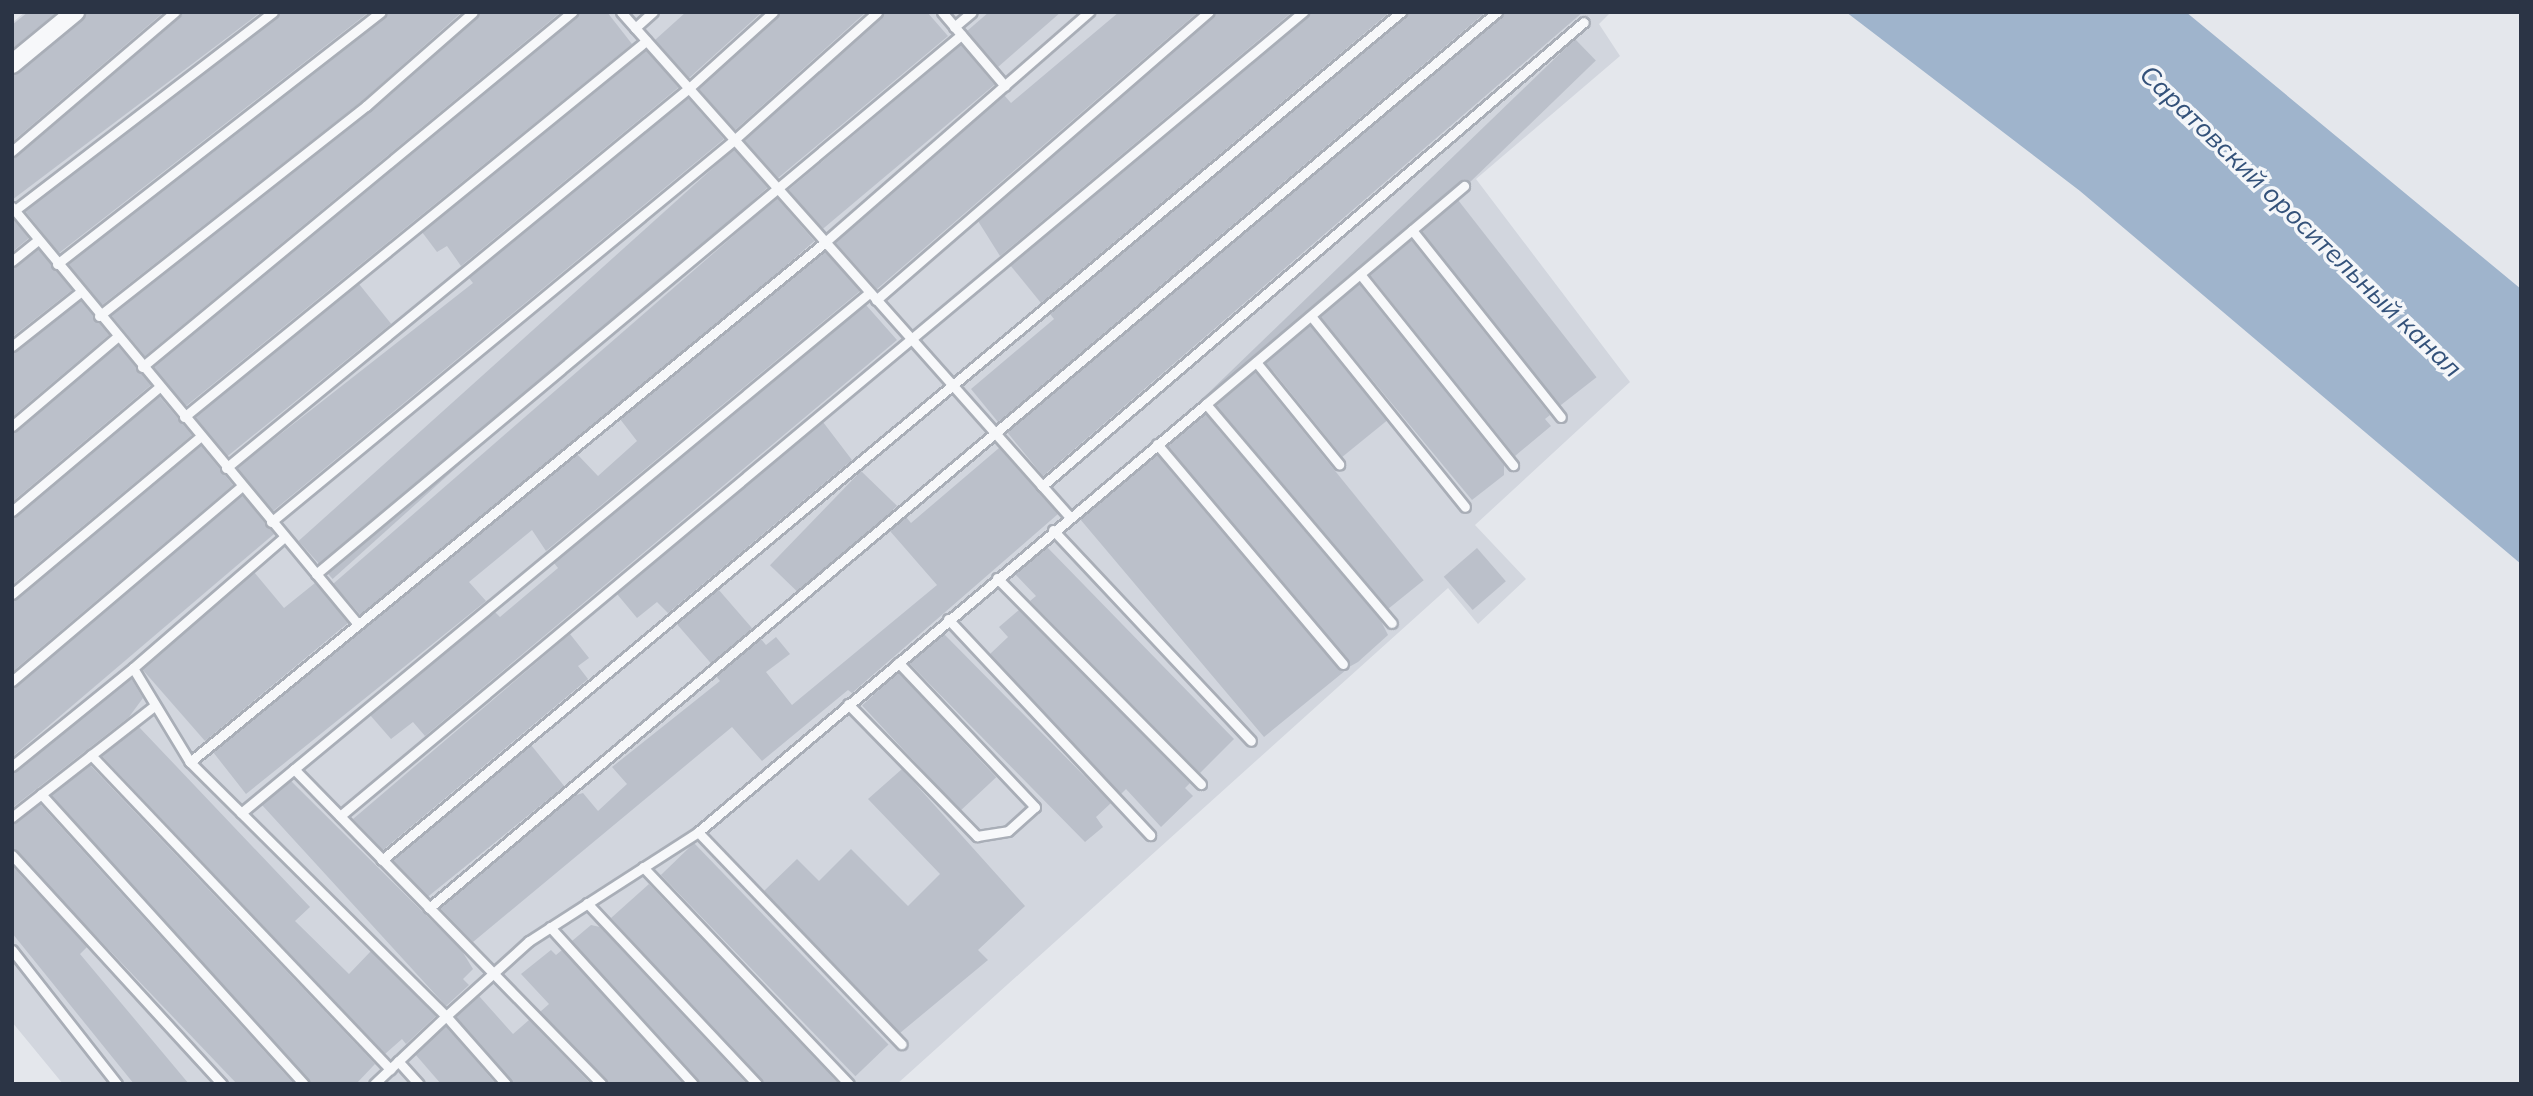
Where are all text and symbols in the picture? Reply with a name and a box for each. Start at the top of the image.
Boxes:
water label: Саратовский оросительный канал [2134,59,2468,383]

